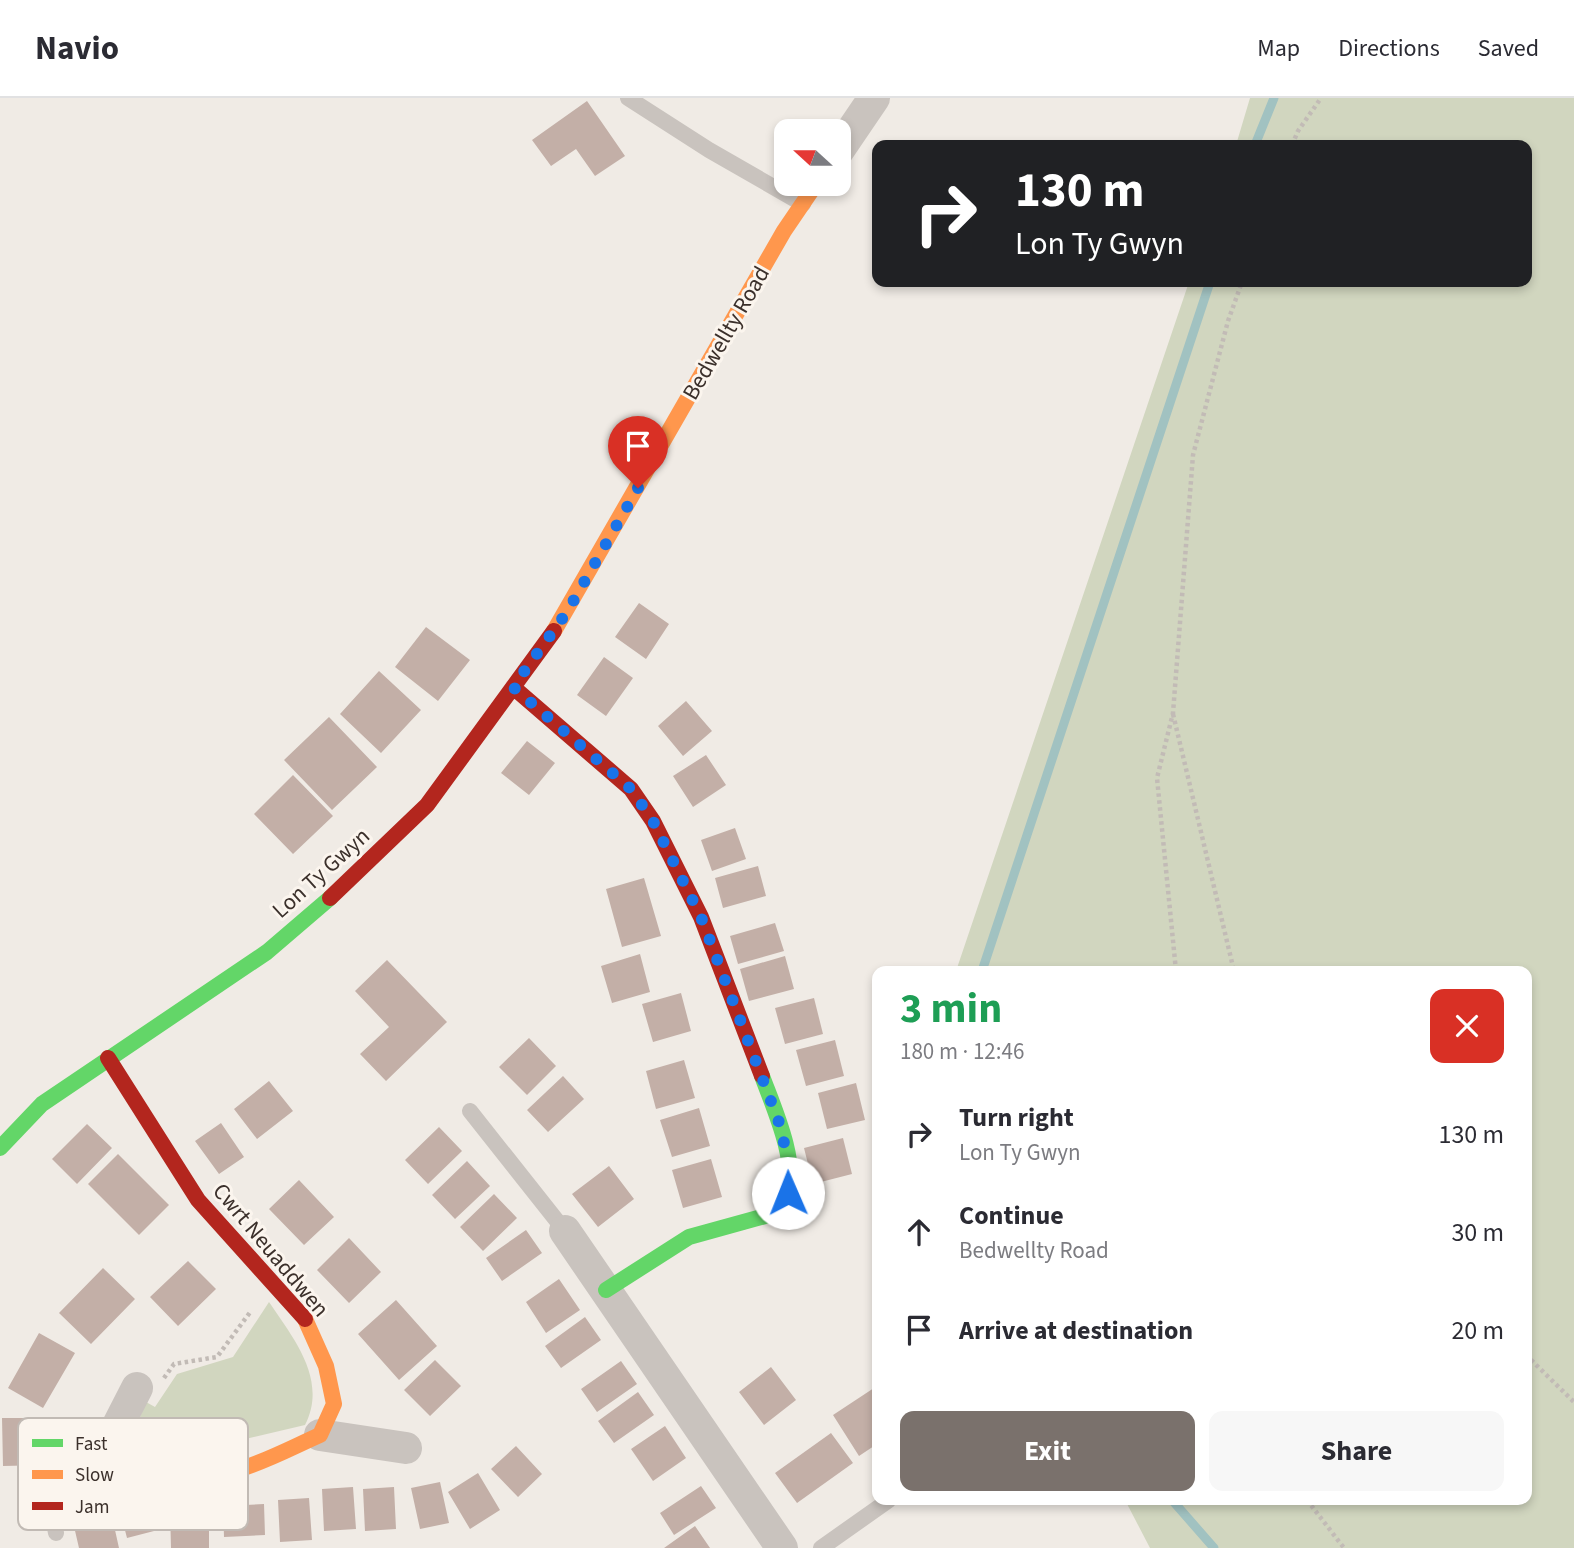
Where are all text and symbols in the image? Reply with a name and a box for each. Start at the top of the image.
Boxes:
text: Navio [35,25,119,72]
text: Map [1257,31,1300,66]
text: Directions [1338,31,1440,66]
text: Saved [1478,31,1539,66]
north arrow [774,119,850,196]
map controls [774,119,851,196]
text: 130 m [1015,156,1144,226]
icon: right [900,168,991,259]
text: Lon Ty Gwyn [1015,221,1184,267]
street label: Bedwellty Road [674,260,778,406]
pin [608,416,668,488]
icon: arrive [619,427,657,465]
street label: Lon Ty Gwyn [265,820,377,926]
text: 3 min [900,979,1002,1039]
button: close [1430,989,1504,1063]
text: 180 m · 12:46 [900,1035,1024,1068]
text: Turn right [959,1099,1074,1136]
icon: right [900,1115,938,1153]
text: 130 m [1438,1116,1504,1153]
text: Lon Ty Gwyn [959,1136,1081,1169]
position arrow [751,1156,825,1230]
street label: Cwrt Neuaddwen [205,1176,337,1324]
text: Continue [959,1197,1064,1234]
icon: ahead [900,1213,938,1251]
text: 30 m [1451,1214,1504,1251]
text: Bedwellty Road [959,1234,1109,1267]
icon: arrive [900,1311,938,1349]
text: Arrive at destination [959,1312,1193,1349]
text: 20 m [1451,1312,1504,1349]
button: Exit [900,1411,1195,1491]
button: Share [1209,1411,1504,1491]
legend [18,1418,248,1530]
text: Fast [75,1431,108,1458]
text: Slow [75,1462,114,1489]
text: Jam [75,1494,109,1521]

